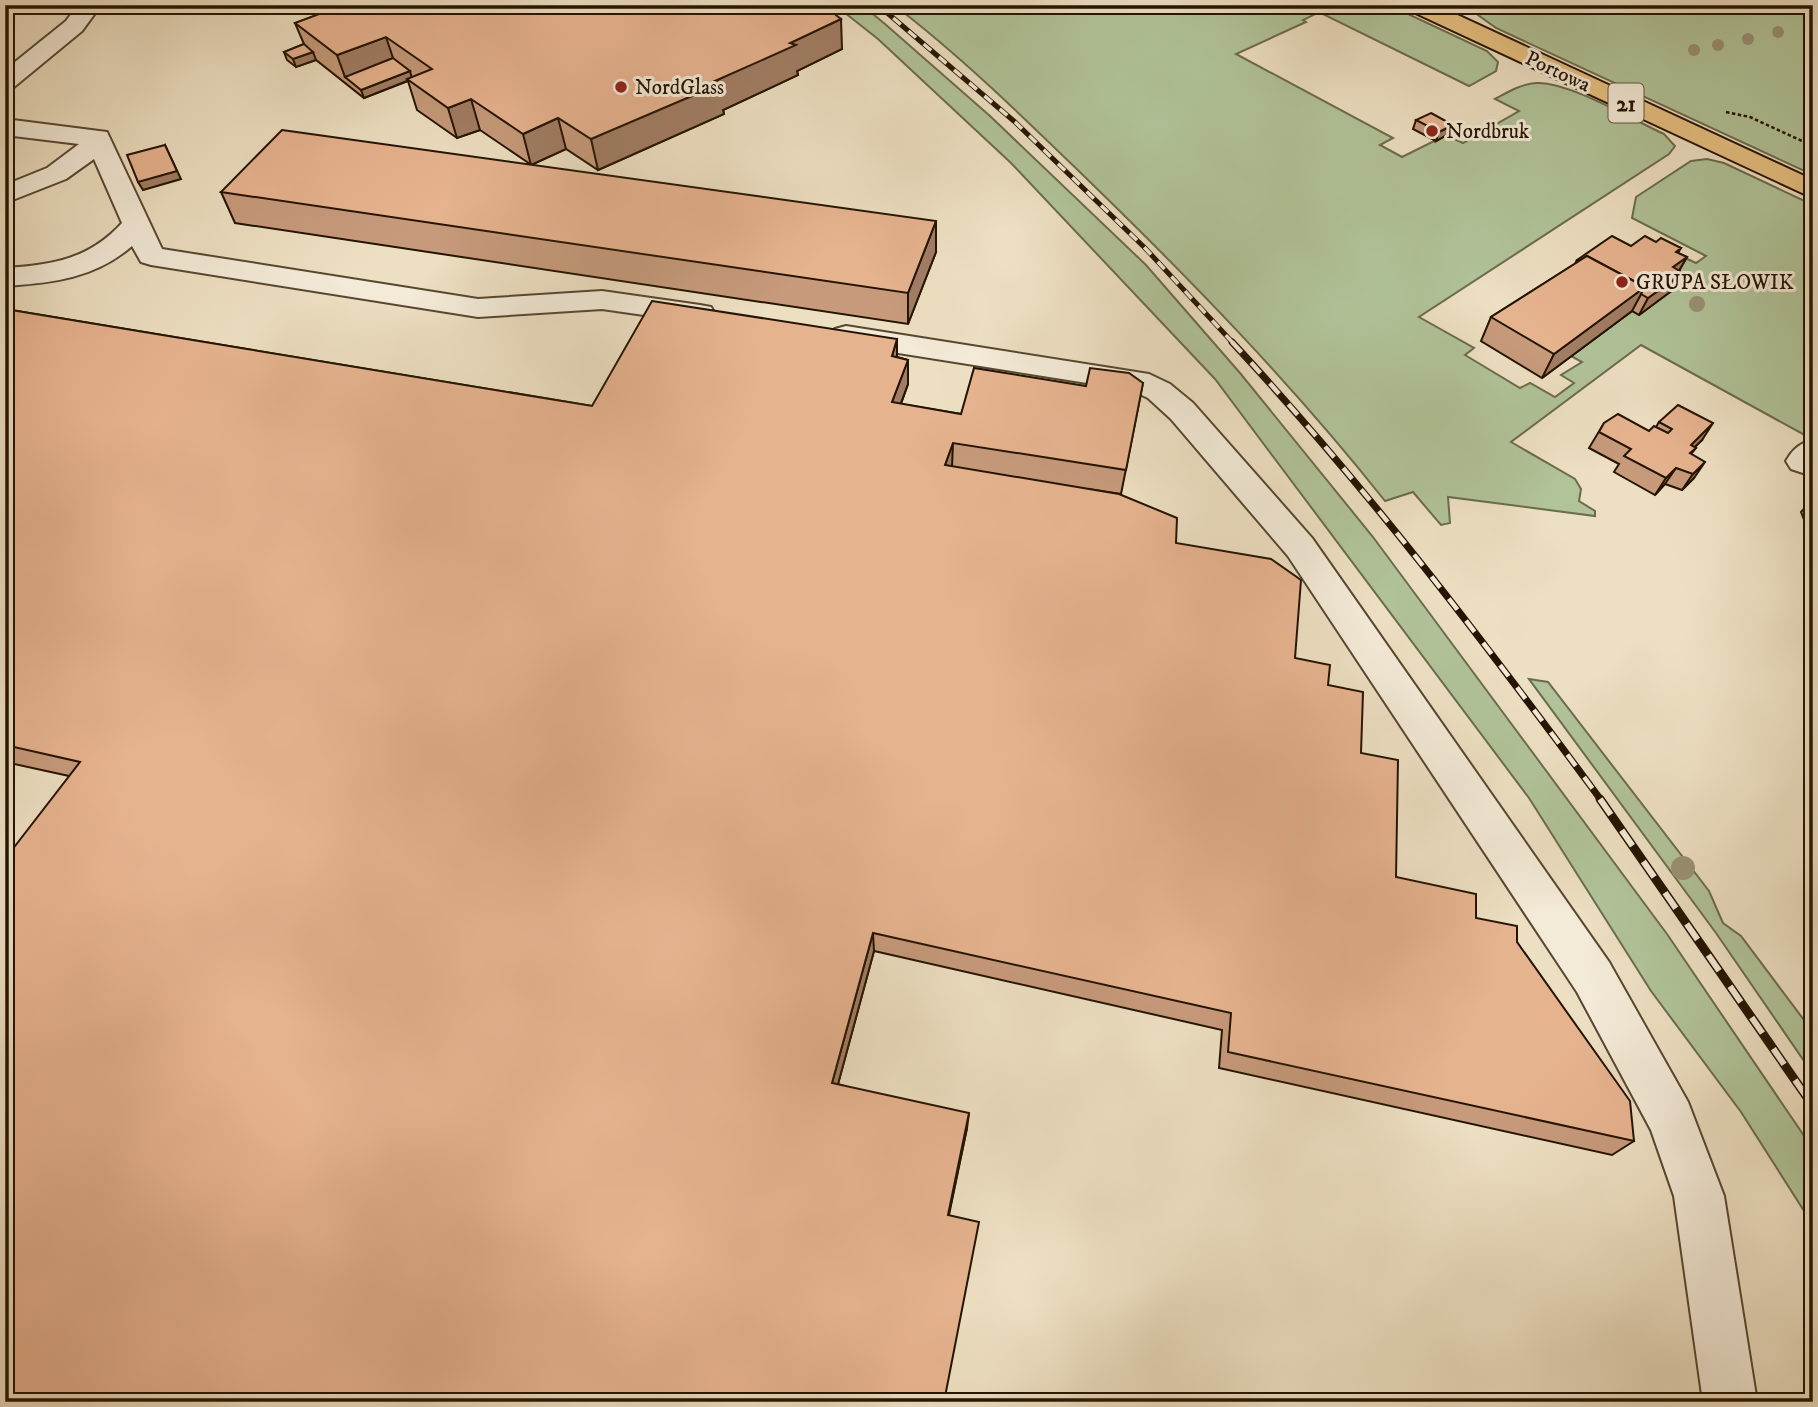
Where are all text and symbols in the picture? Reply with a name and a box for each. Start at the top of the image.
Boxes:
street label: Portowa [1521,46,1594,98]
place label: NordGlass [635,75,724,101]
marker: NordGlass [613,79,629,95]
road number: 21 [1608,83,1644,122]
place label: Nordbruk [1446,119,1530,145]
marker: Nordbruk [1424,123,1440,139]
place label: GRUPA SŁOWIK [1636,270,1794,296]
marker: GRUPA SŁOWIK [1614,274,1630,290]

